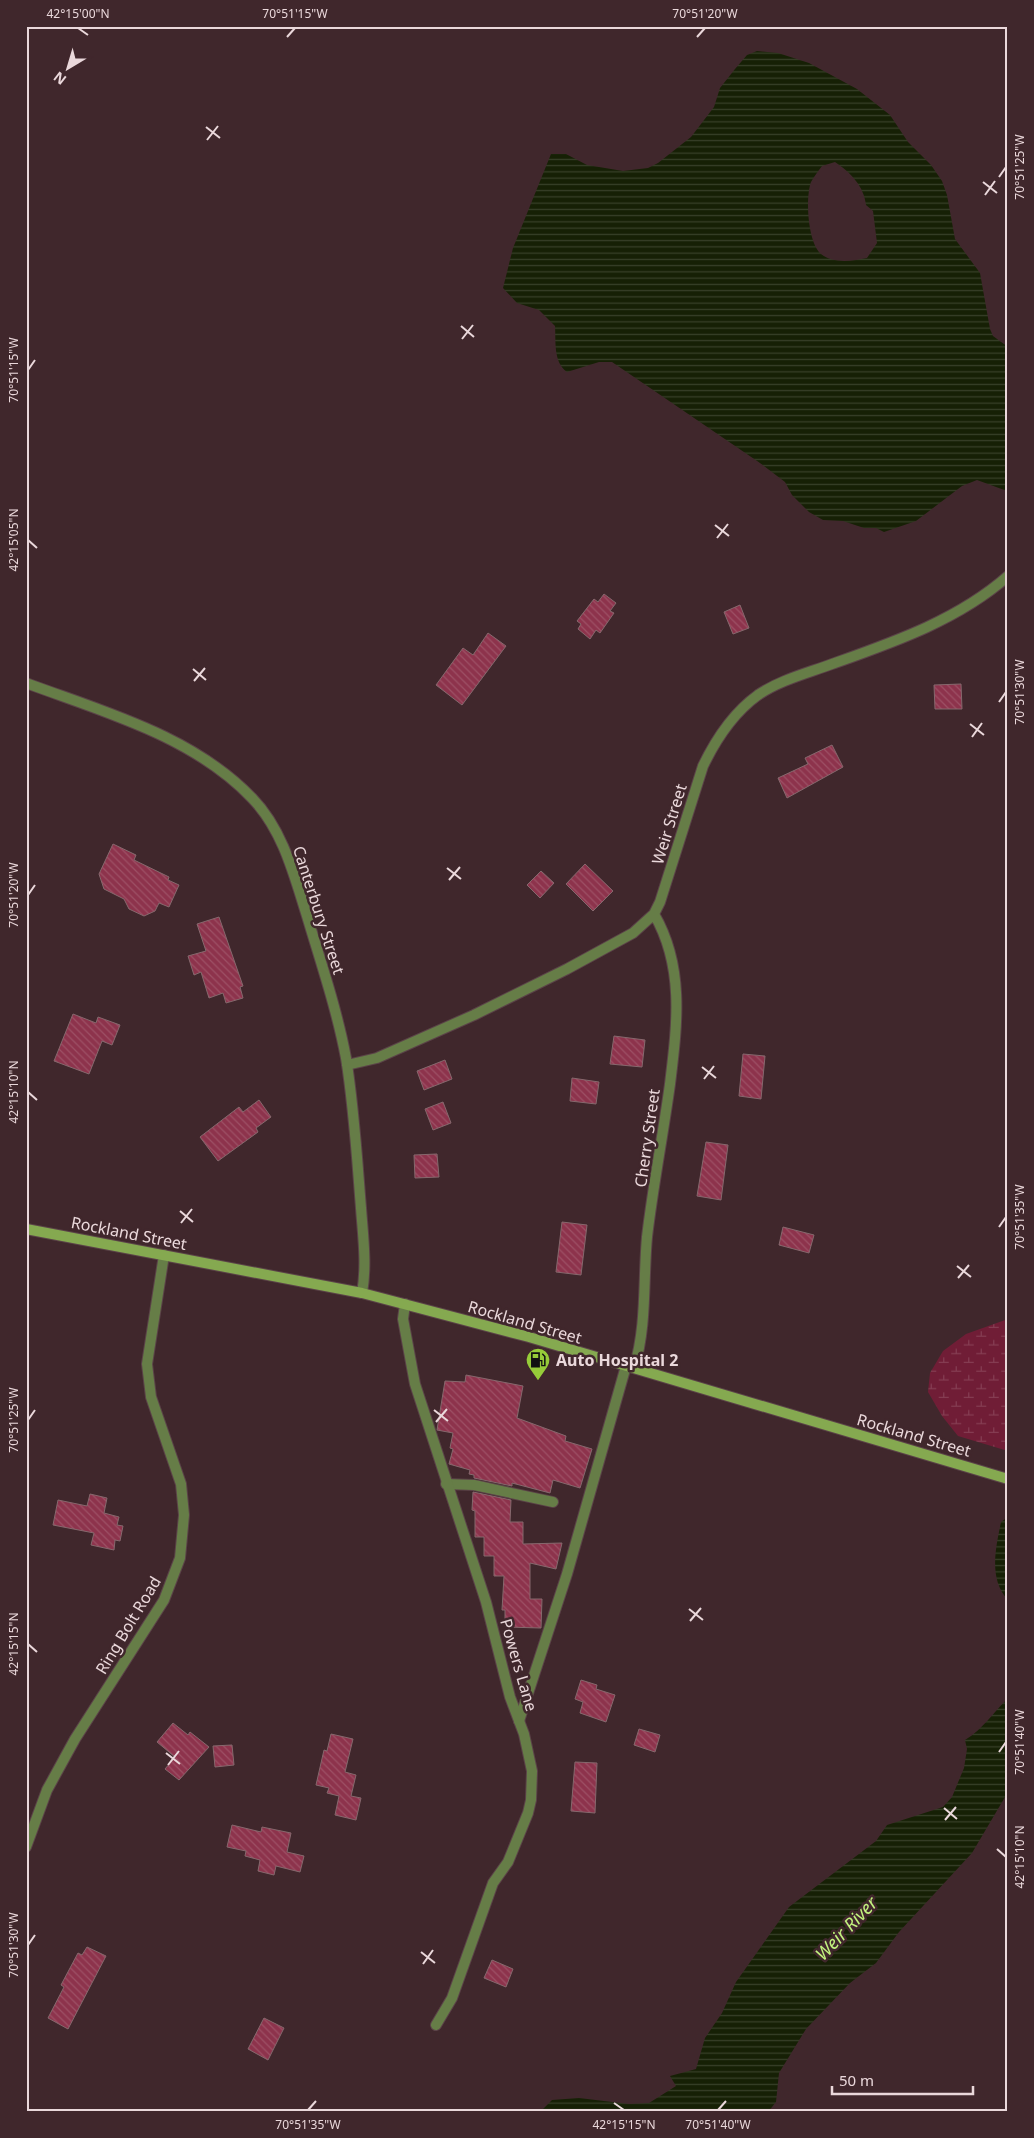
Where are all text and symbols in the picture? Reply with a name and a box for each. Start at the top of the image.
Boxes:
text: 42°15'00"N [46,5,110,22]
text: 70°51'15"W [262,5,328,22]
text: 70°51'20"W [672,5,738,22]
north arrow [42,42,92,92]
text: N [49,68,70,90]
text: 70°51'25"W [1011,134,1028,200]
text: 70°51'15"W [5,337,22,403]
text: 42°15'05"N [5,508,22,572]
text: 70°51'30"W [1011,659,1028,725]
street label: Weir Street [646,781,692,867]
street label: Canterbury Street [288,843,350,977]
text: 70°51'20"W [5,862,22,928]
text: 42°15'10"N [5,1060,22,1124]
street label: Cherry Street [629,1087,665,1189]
text: 70°51'35"W [1011,1184,1028,1250]
street label: Rockland Street [69,1211,189,1255]
street label: Rockland Street [465,1295,585,1349]
fuel station icon: Auto Hospital 2 [525,1347,551,1381]
place label: Auto Hospital 2 [556,1349,678,1371]
text: 70°51'25"W [5,1387,22,1453]
street label: Rockland Street [854,1408,974,1462]
street label: Ring Bolt Road [90,1572,166,1678]
text: 42°15'15"N [5,1612,22,1676]
street label: Powers Lane [495,1616,543,1714]
text: 70°51'40"W [1011,1709,1028,1775]
text: 42°15'10"N [1011,1825,1028,1889]
water label: Weir River [810,1890,883,1965]
text: 70°51'30"W [5,1912,22,1978]
scale bar [832,2063,973,2095]
text: 50 m [839,2070,874,2090]
text: 70°51'35"W [275,2116,341,2133]
text: 42°15'15"N [592,2116,656,2133]
text: 70°51'40"W [685,2116,751,2133]

